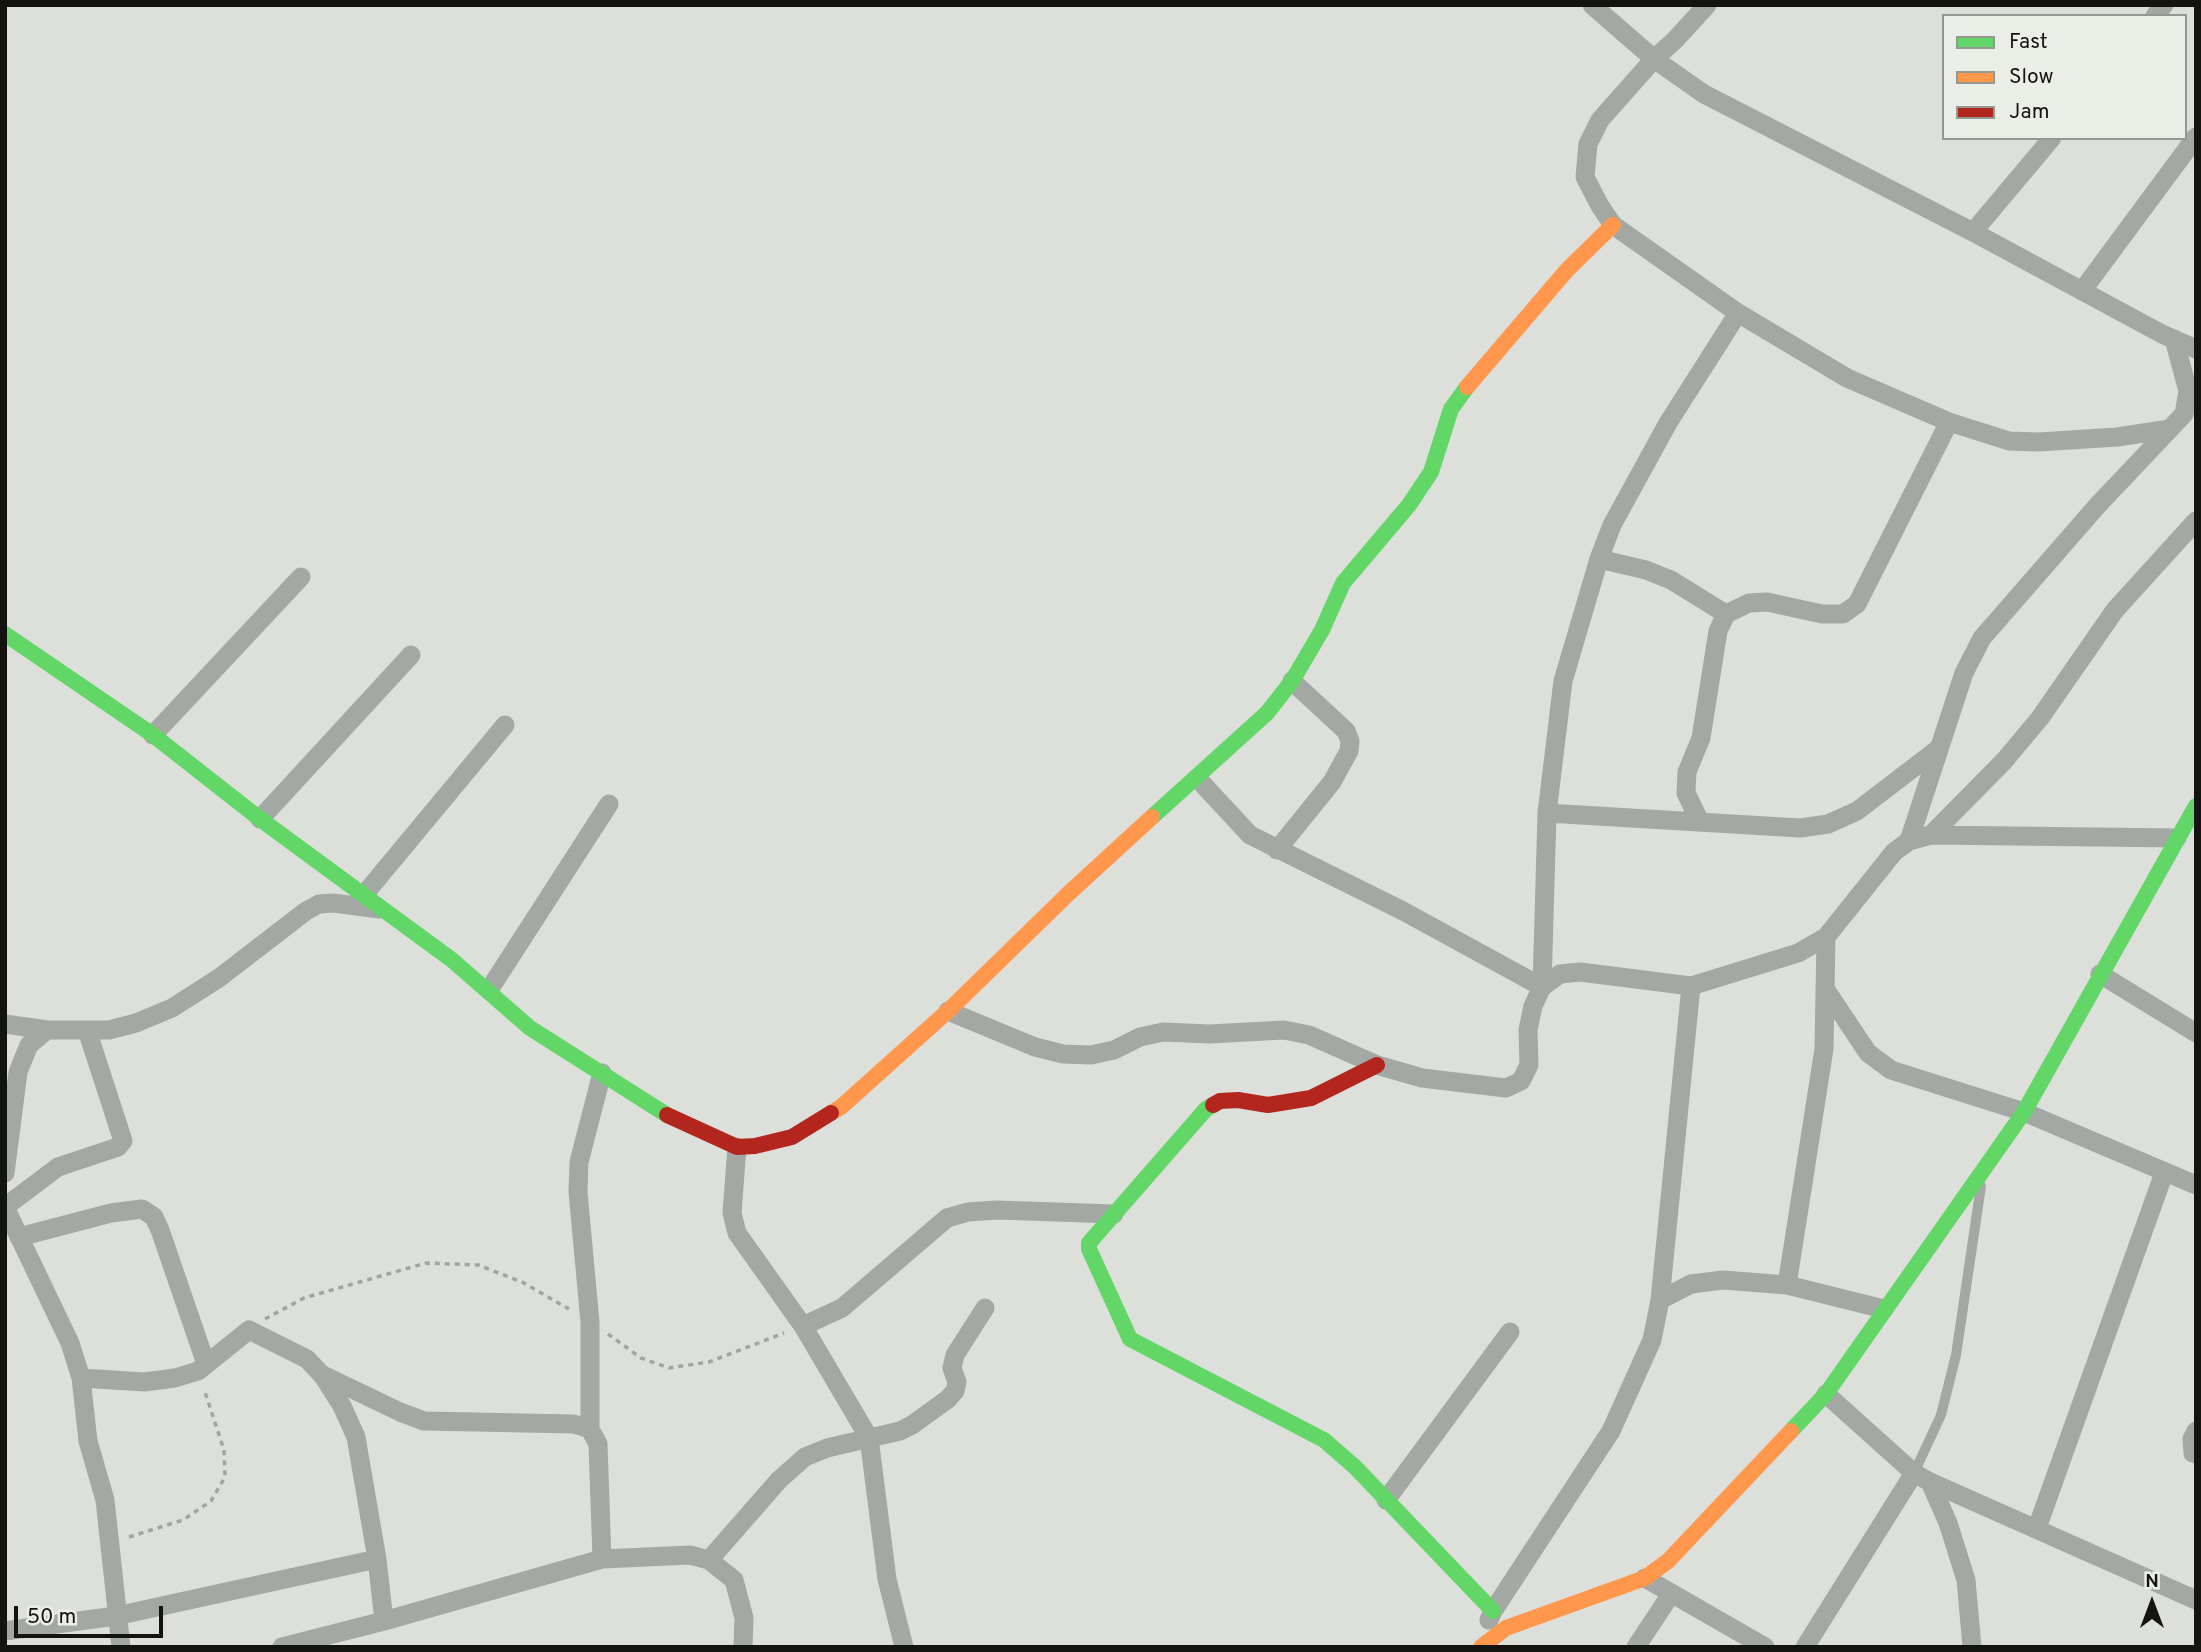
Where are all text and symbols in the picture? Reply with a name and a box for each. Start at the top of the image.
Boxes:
legend [1942,14,2187,140]
text: Fast [2009,29,2048,56]
text: Slow [2009,64,2054,91]
text: Jam [2009,99,2050,126]
north arrow [2117,1568,2187,1638]
text: N [2145,1570,2159,1594]
scale bar [18,1592,166,1636]
text: 50 m [27,1604,76,1631]

